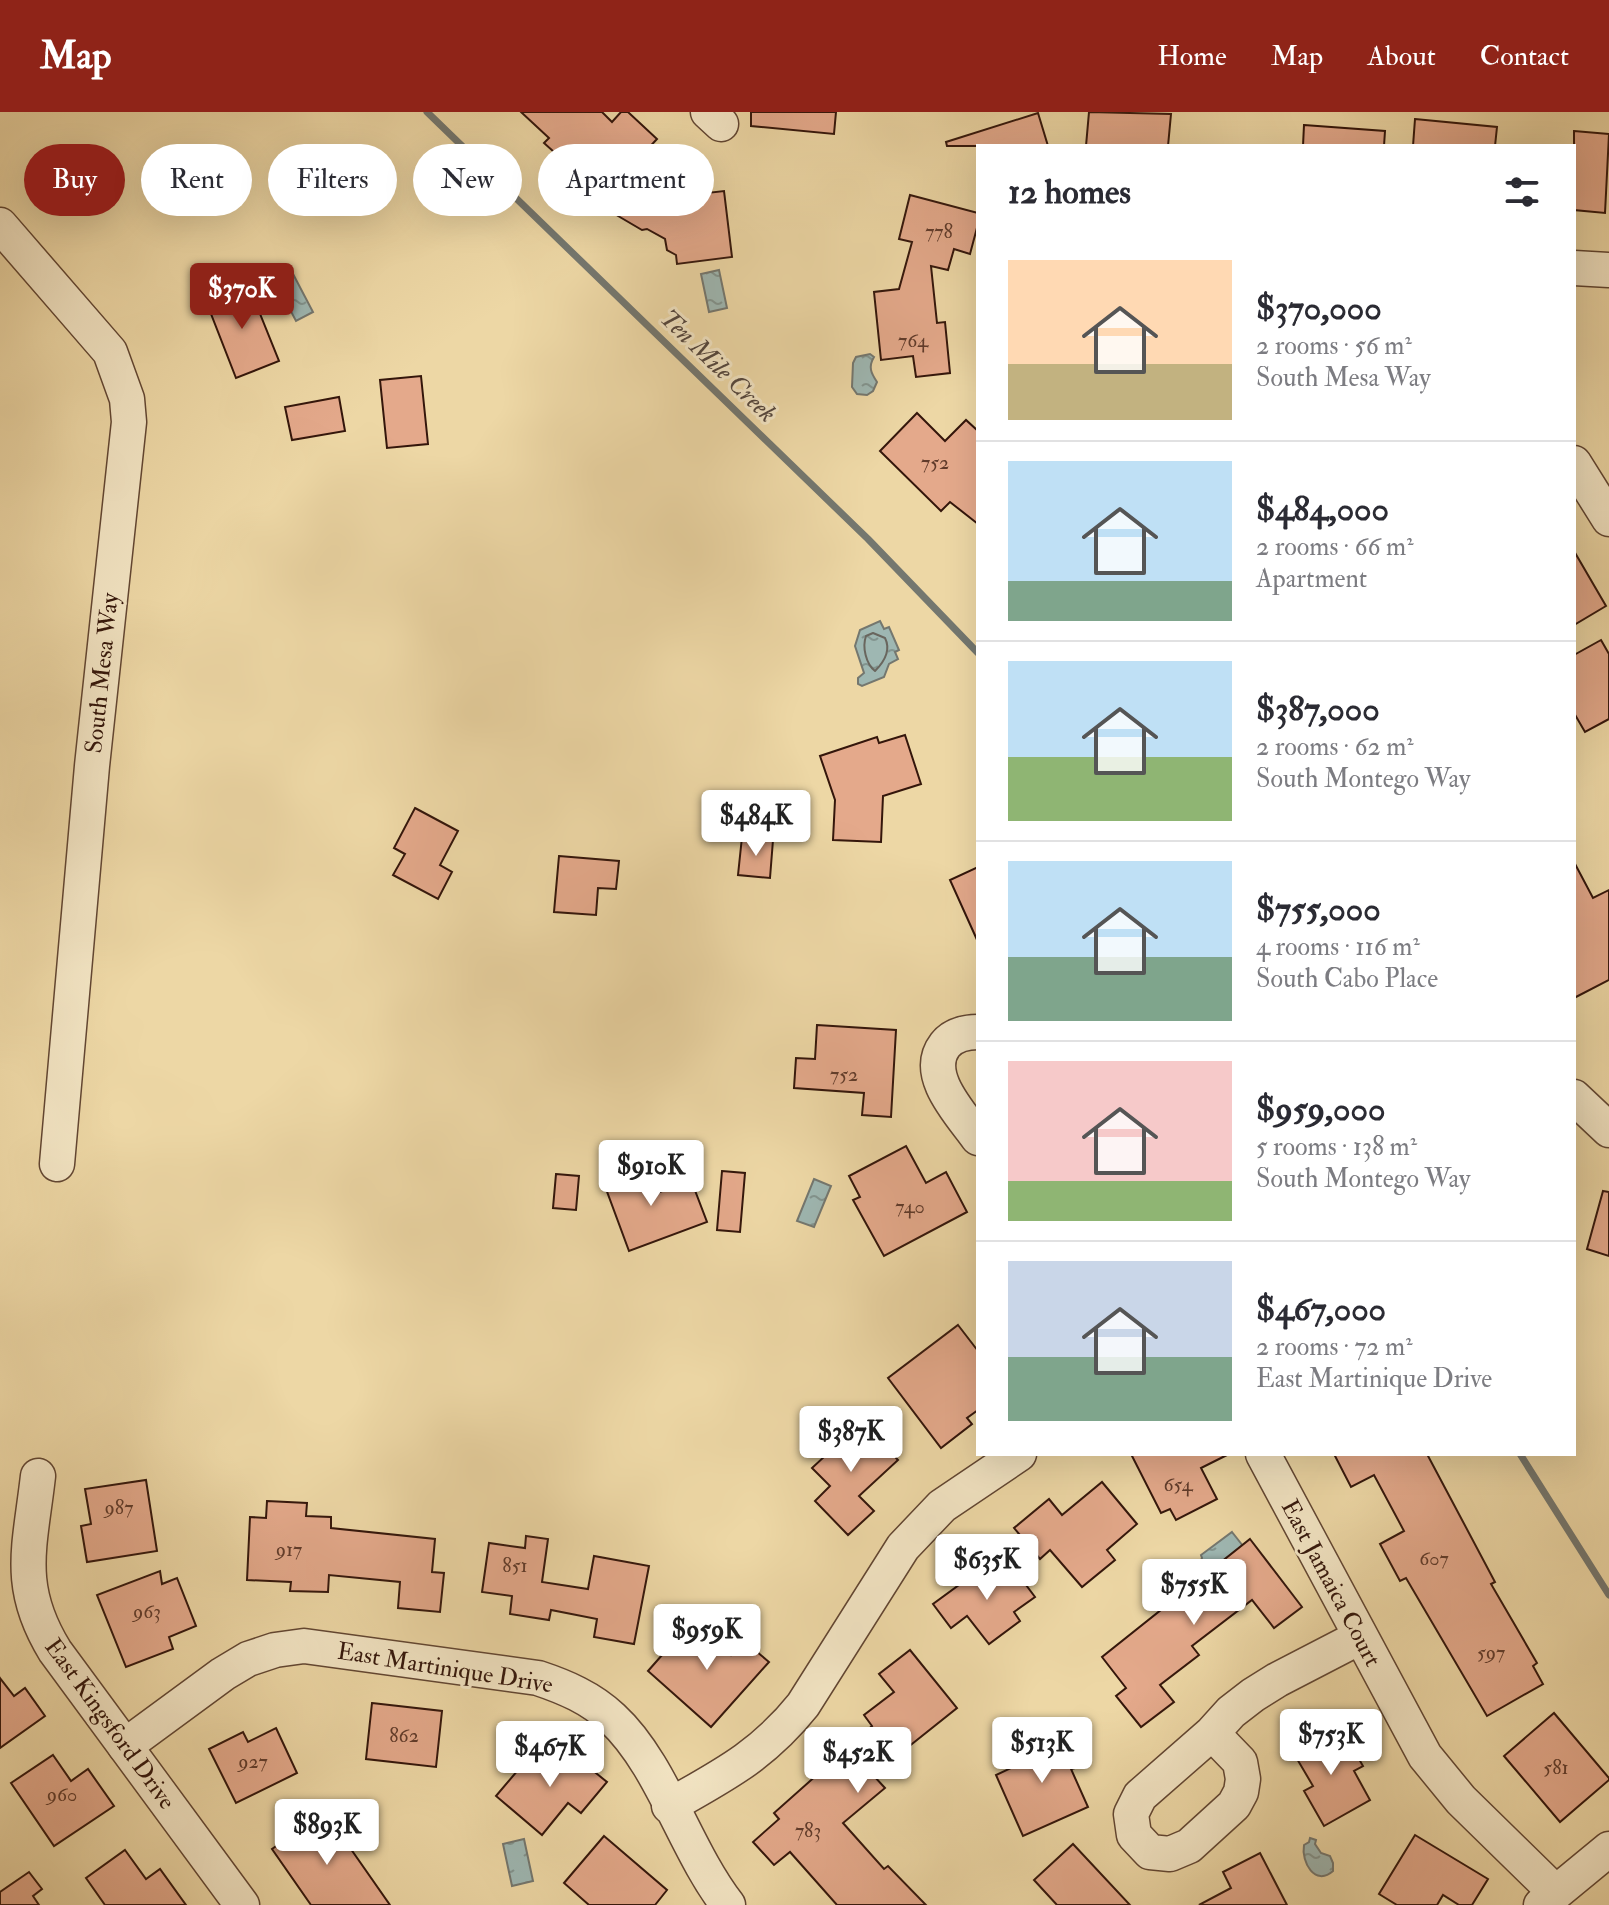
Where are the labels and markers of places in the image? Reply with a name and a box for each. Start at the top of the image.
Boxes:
pin: $370K [186,263,298,331]
pin: $484K [700,790,812,858]
pin: $910K [595,1140,707,1208]
pin: $387K [795,1406,907,1474]
pin: $635K [931,1534,1043,1602]
pin: $755K [1138,1559,1250,1627]
pin: $959K [651,1604,763,1672]
pin: $753K [1275,1709,1387,1777]
pin: $513K [986,1717,1098,1785]
pin: $467K [494,1721,606,1789]
pin: $452K [802,1727,914,1795]
pin: $893K [271,1799,383,1867]

